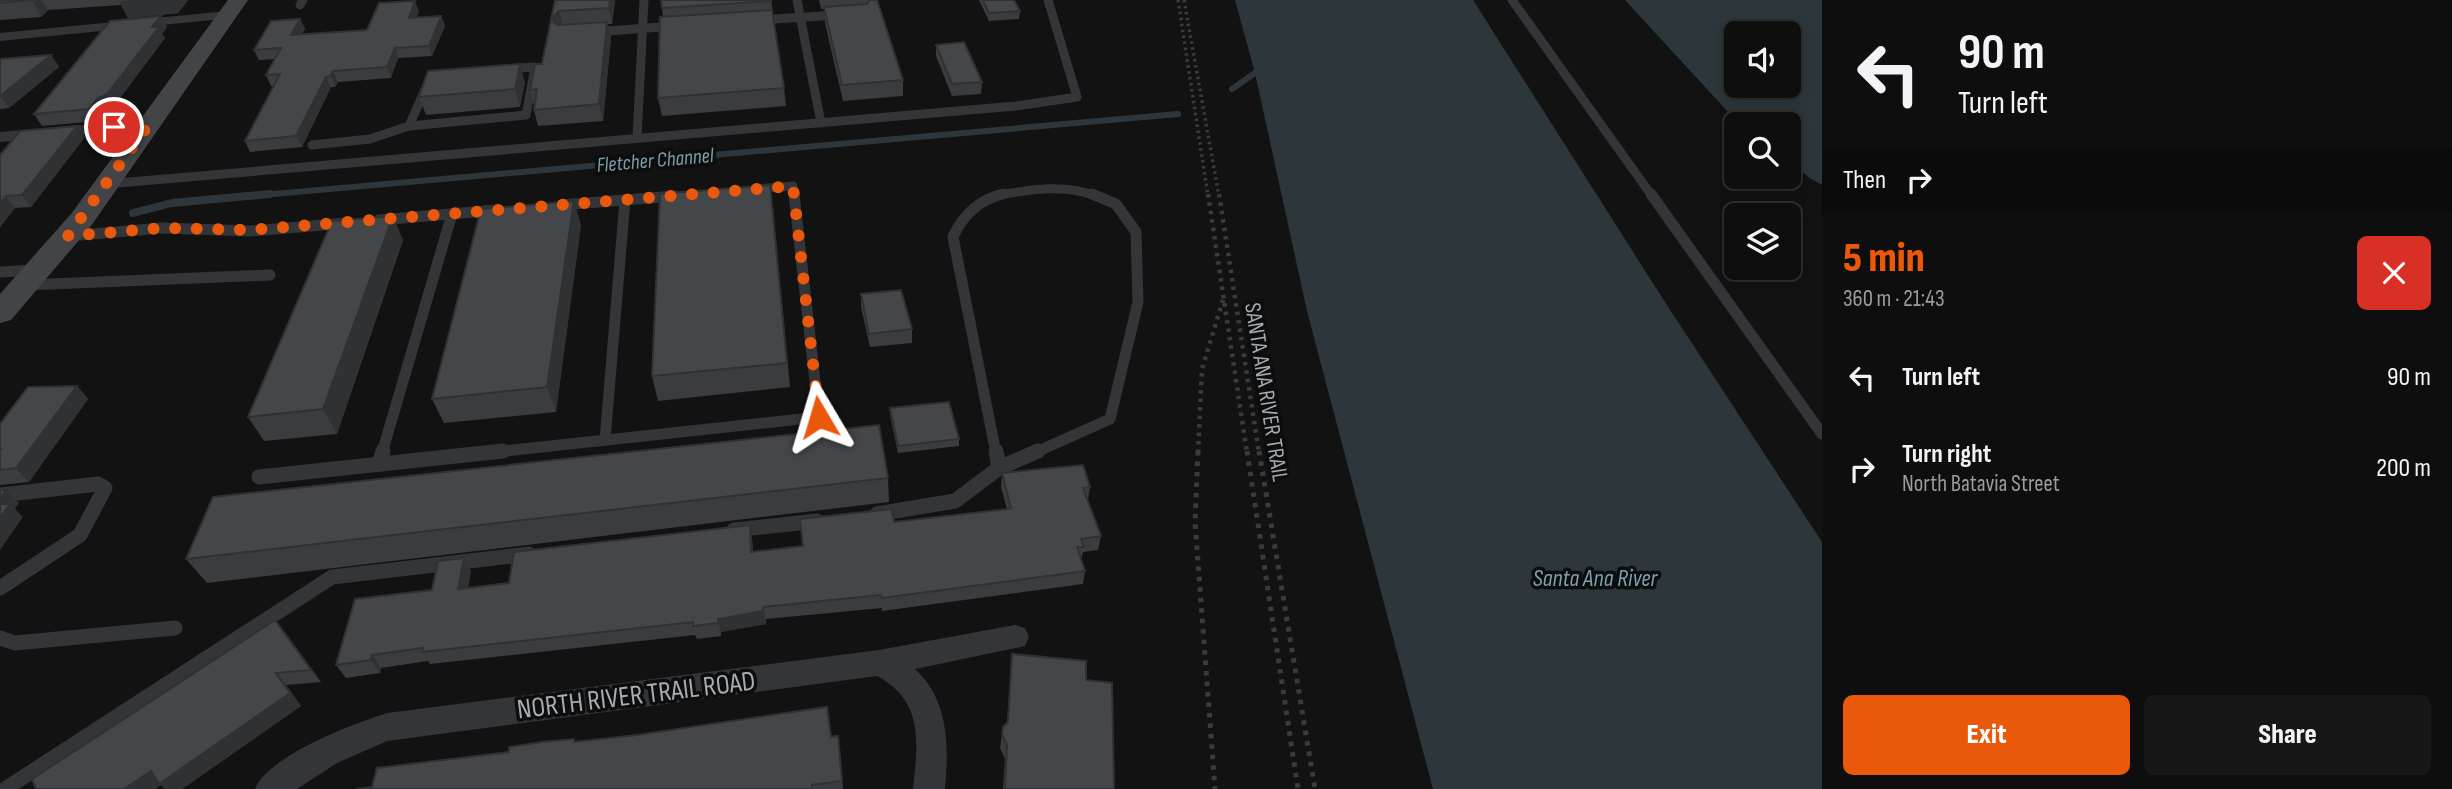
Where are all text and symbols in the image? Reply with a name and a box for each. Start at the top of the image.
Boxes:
map controls [1724,21,1801,280]
button: sound [1724,21,1801,98]
text: 90 m [1958,24,2045,83]
icon: left [1843,28,1934,119]
text: Turn left [1958,84,2048,123]
pin [84,97,144,157]
icon: arrive [95,108,133,146]
button: search [1724,112,1801,189]
water label: Fletcher Channel [596,143,716,178]
icon: right [1900,161,1938,199]
text: Then [1843,165,1886,196]
button: layers [1724,203,1801,280]
text: 5 min [1843,233,1925,284]
button: close [2357,236,2431,310]
text: 360 m · 21:43 [1843,285,1945,313]
street label: SANTA ANA RIVER TRAIL [1238,301,1294,484]
icon: left [1843,359,1881,397]
text: Turn left [1902,362,1980,393]
text: 90 m [2387,362,2431,393]
position arrow [782,380,856,454]
text: Turn right [1902,439,1991,470]
icon: right [1843,450,1881,488]
text: 200 m [2376,453,2431,484]
text: North Batavia Street [1902,470,2060,498]
water label: Santa Ana River [1533,564,1659,593]
street label: NORTH RIVER TRAIL ROAD [515,665,757,726]
button: Exit [1843,695,2130,775]
button: Share [2144,695,2431,775]

